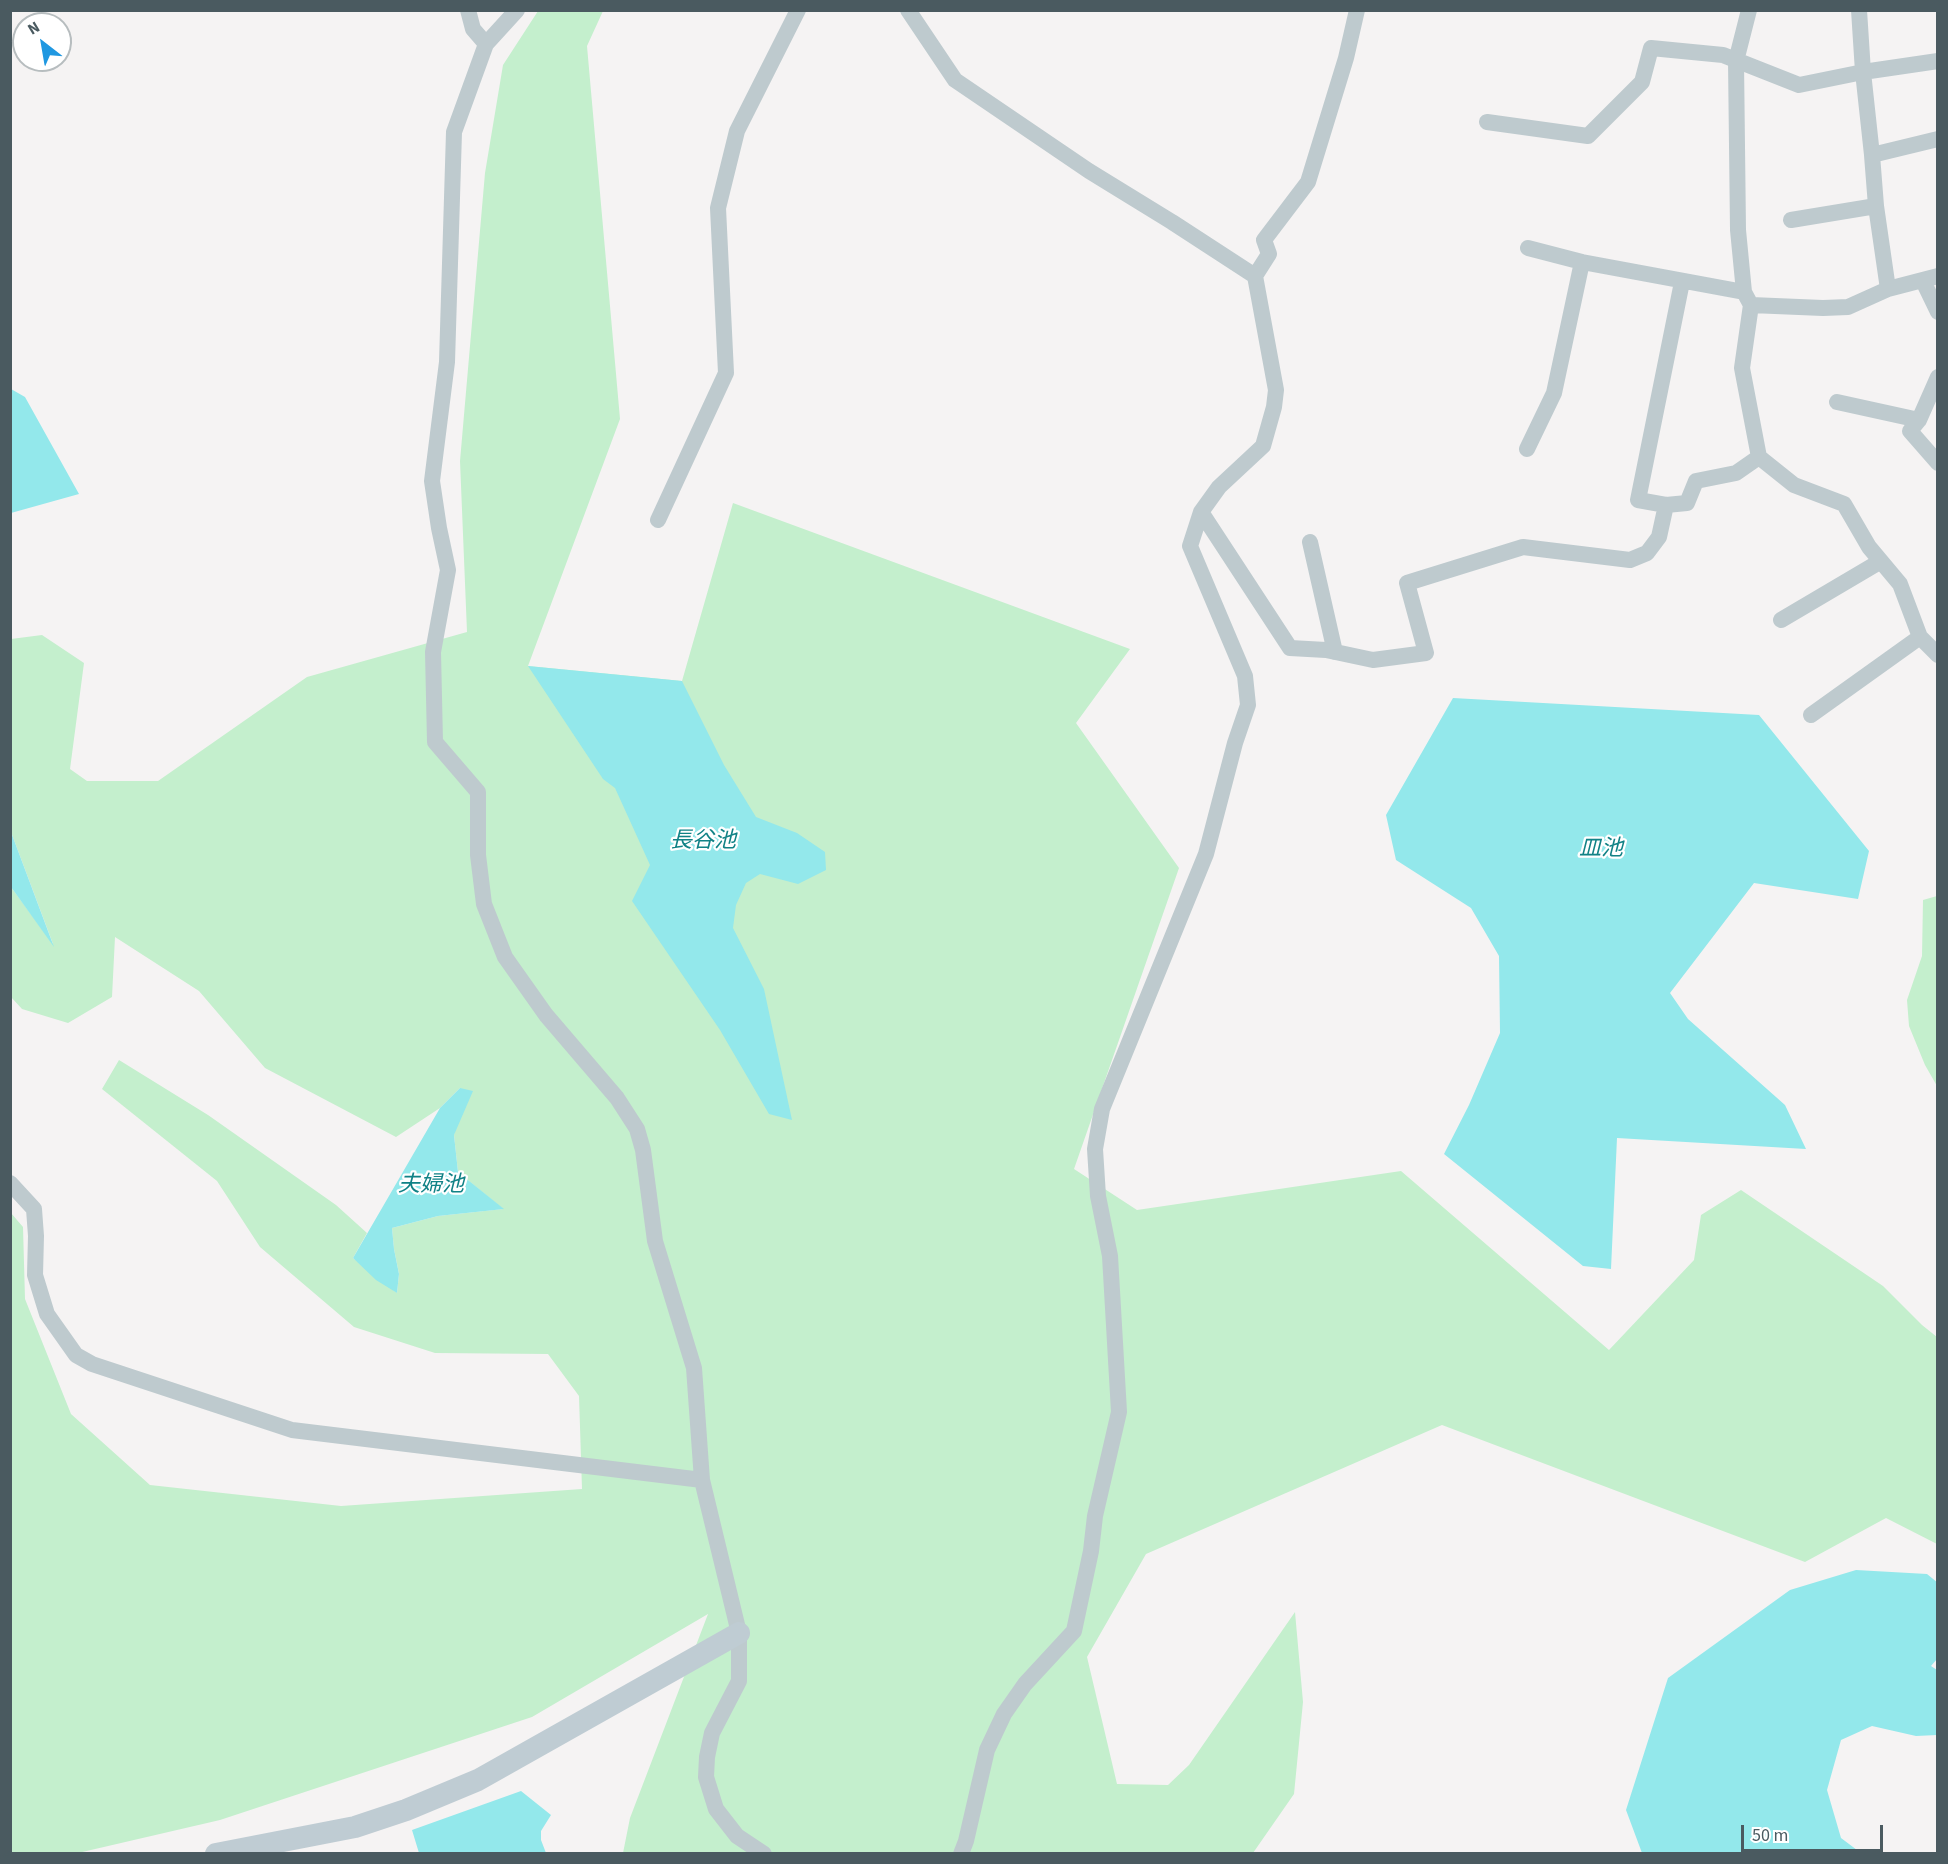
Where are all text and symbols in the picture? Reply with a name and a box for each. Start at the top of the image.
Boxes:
north arrow [12,12,72,72]
text: N [24,16,44,40]
water label: 長谷池 [670,829,736,855]
water label: 皿池 [1579,837,1623,863]
water label: 夫婦池 [398,1173,464,1199]
scale bar [1744,1813,1886,1851]
text: 50 m [1752,1823,1788,1848]

